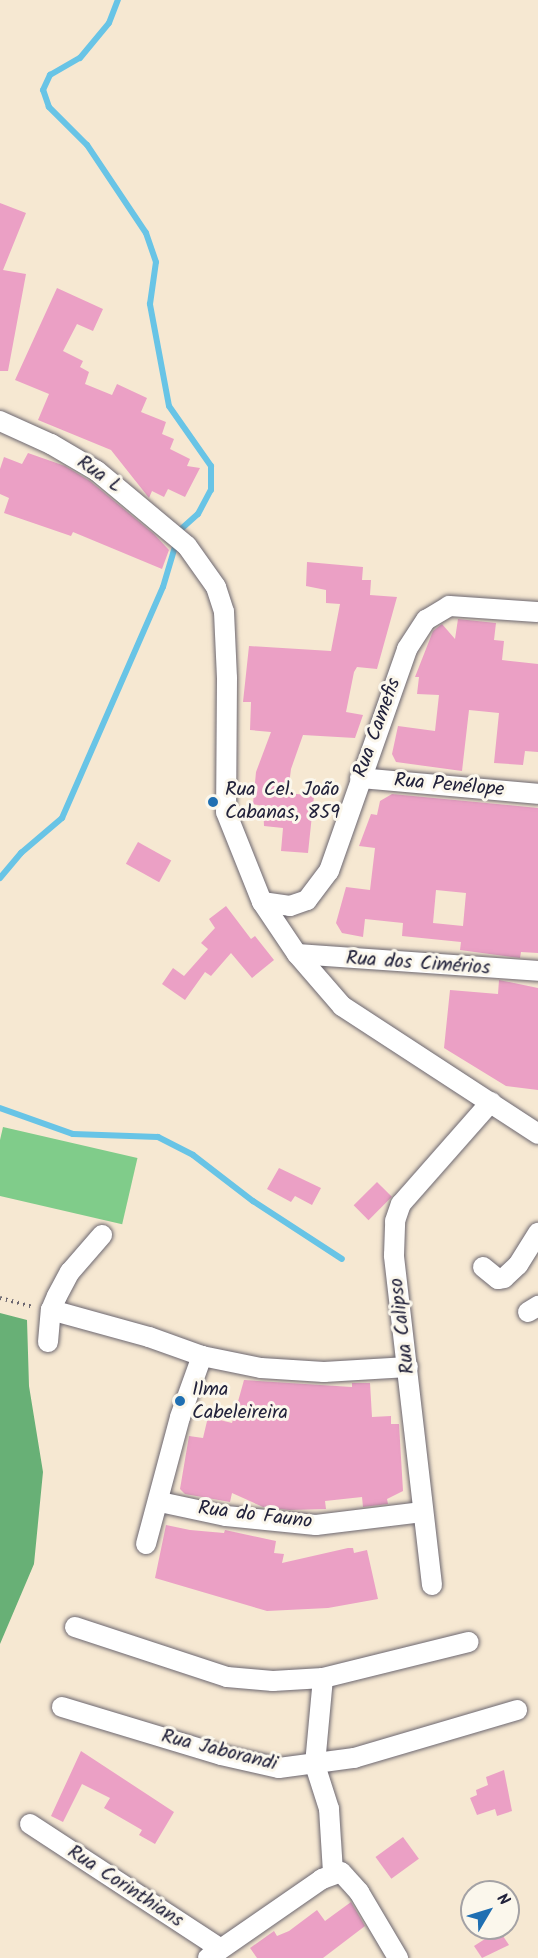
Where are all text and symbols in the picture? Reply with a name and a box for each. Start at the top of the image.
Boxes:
street label: Rua L [72,451,126,499]
street label: Rua Camefis [349,675,407,781]
street label: Rua Penélope [393,769,505,803]
place label: Rua Cel. João Cabanas, 859 [225,778,340,825]
marker: Rua Cel. João Cabanas, 859 [206,795,220,809]
street label: Rua dos Cimérios [345,947,491,981]
street label: Rua Calipso [385,1276,421,1376]
place label: Ilma Cabeleireira [192,1378,288,1425]
marker: Ilma Cabeleireira [173,1394,187,1408]
street label: Rua do Fauno [196,1497,314,1535]
street label: Rua Jaborandi [159,1725,279,1777]
street label: Rua Corinthians [62,1841,188,1933]
north arrow [460,1880,520,1940]
text: N [490,1888,516,1912]

